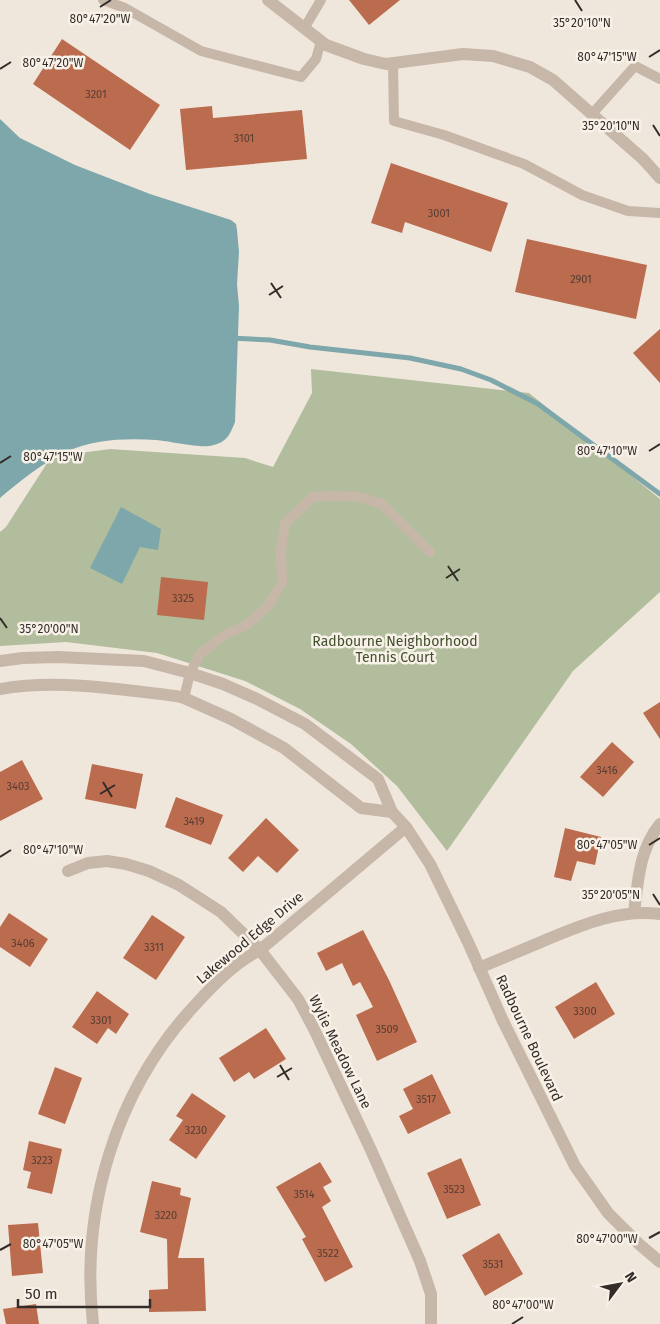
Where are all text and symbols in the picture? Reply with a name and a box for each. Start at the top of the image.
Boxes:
text: 80°47'20"W [70,12,131,26]
text: 35°20'10"N [553,16,611,30]
text: 80°47'15"W [577,50,637,64]
text: 80°47'20"W [23,56,84,70]
house number: 3201 [85,88,107,101]
text: 35°20'10"N [582,119,640,133]
house number: 3101 [234,132,254,145]
house number: 3001 [428,207,450,220]
house number: 2901 [570,273,592,286]
text: 80°47'10"W [577,444,637,458]
text: 80°47'15"W [23,450,83,464]
house number: 3325 [172,592,194,605]
text: 35°20'00"N [19,622,79,636]
park label: Radbourne Neighborhood Tennis Court [312,633,478,666]
house number: 3416 [596,764,618,777]
house number: 3403 [7,780,29,793]
house number: 3419 [183,815,205,828]
text: 80°47'05"W [577,838,637,852]
text: 80°47'10"W [23,843,83,857]
street label: Lakewood Edge Drive [193,888,307,988]
text: 35°20'05"N [582,888,640,902]
house number: 3406 [11,937,35,950]
house number: 3311 [144,941,164,954]
street label: Radbourne Boulevard [492,972,566,1104]
street label: Wylie Meadow Lane [305,992,375,1112]
house number: 3300 [573,1005,597,1018]
house number: 3301 [90,1014,112,1027]
house number: 3509 [376,1023,399,1036]
house number: 3517 [416,1093,436,1106]
house number: 3230 [185,1124,207,1137]
house number: 3223 [31,1154,53,1167]
house number: 3523 [443,1183,465,1196]
house number: 3514 [293,1188,315,1201]
house number: 3220 [155,1209,177,1222]
text: 80°47'00"W [576,1232,638,1246]
text: 80°47'05"W [23,1237,83,1251]
house number: 3522 [317,1247,339,1260]
house number: 3531 [483,1258,503,1271]
north arrow [595,1259,645,1309]
text: N [621,1269,640,1286]
scale bar [18,1276,150,1308]
text: 50 m [25,1285,58,1303]
text: 80°47'00"W [492,1298,554,1312]

